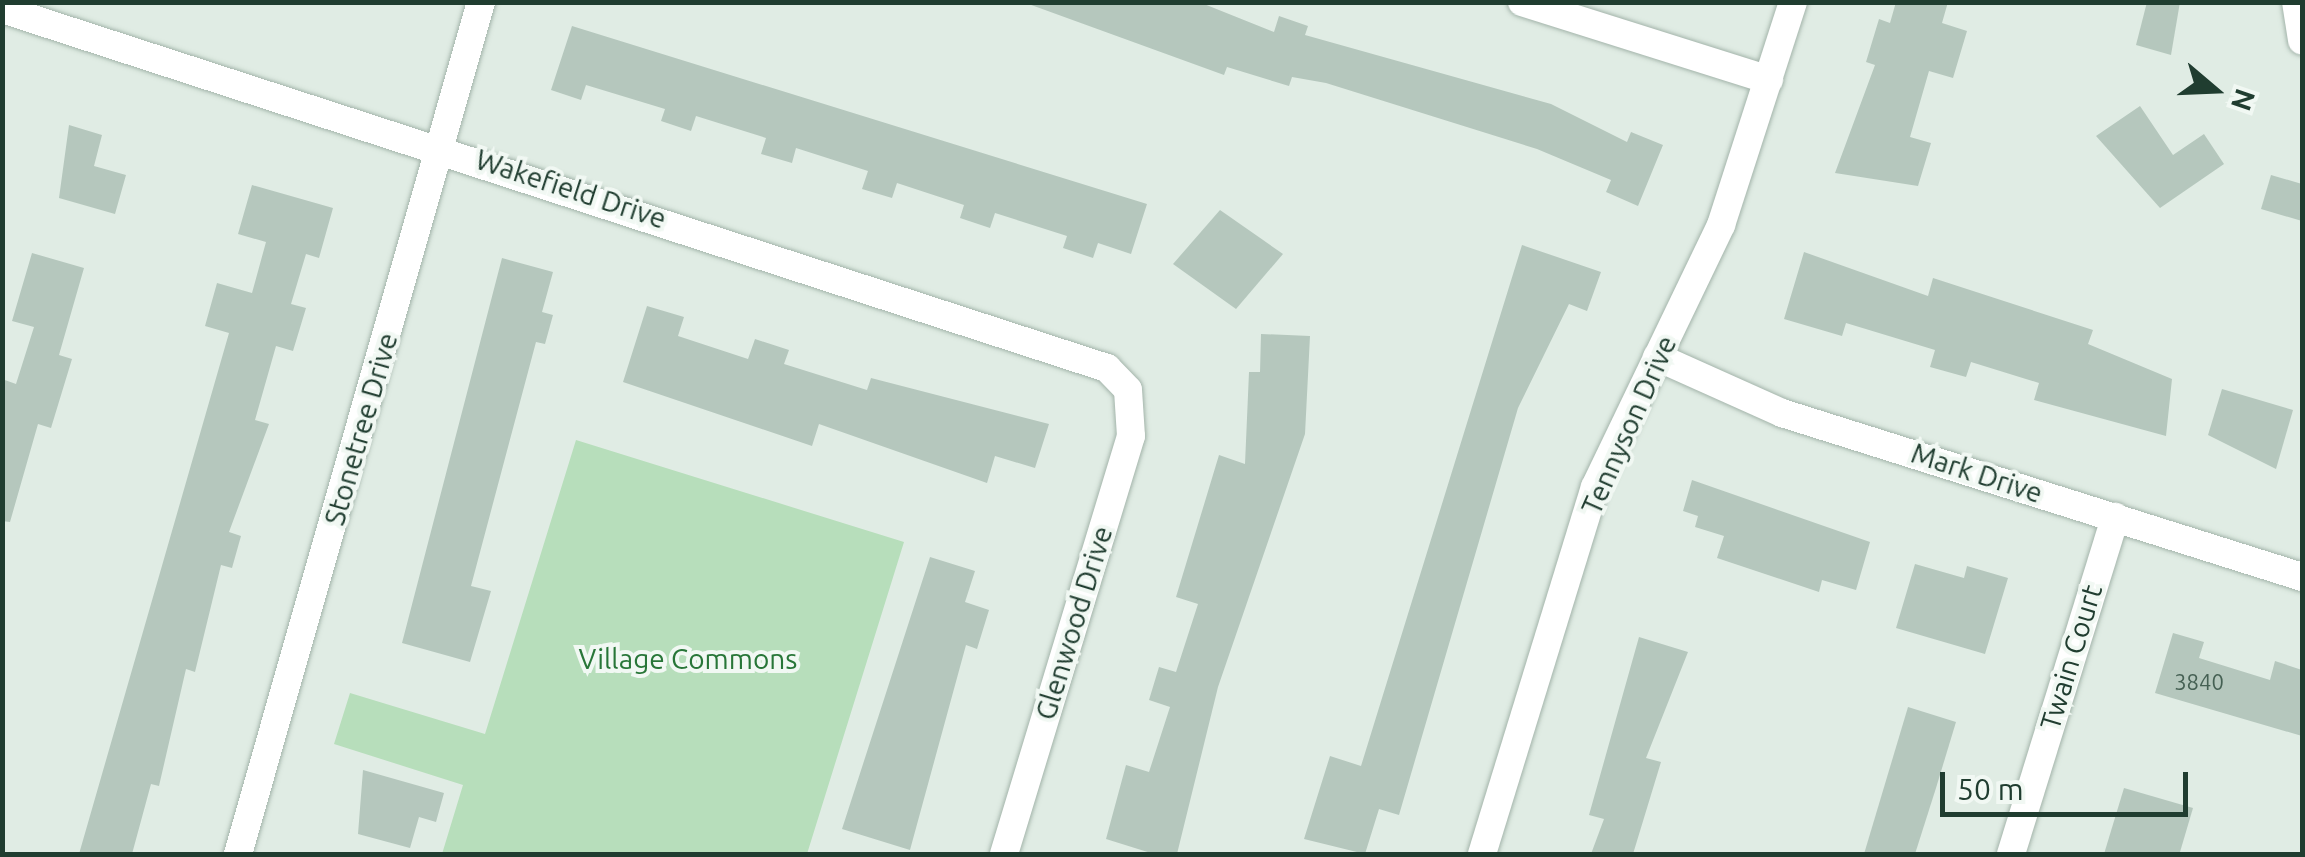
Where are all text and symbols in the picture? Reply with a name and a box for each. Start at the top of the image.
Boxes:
north arrow [2165,40,2265,140]
text: N [2226,85,2262,115]
street label: Wakefield Drive [472,142,670,236]
street label: Stonetree Drive [317,329,405,529]
street label: Tennyson Drive [1575,330,1683,520]
street label: Mark Drive [1907,436,2047,510]
street label: Glenwood Drive [1029,522,1119,724]
street label: Twain Court [2033,580,2109,734]
park label: Village Commons [579,642,797,676]
house number: 3840 [2174,669,2224,695]
scale bar [1945,752,2192,814]
text: 50 m [1957,772,2024,806]

